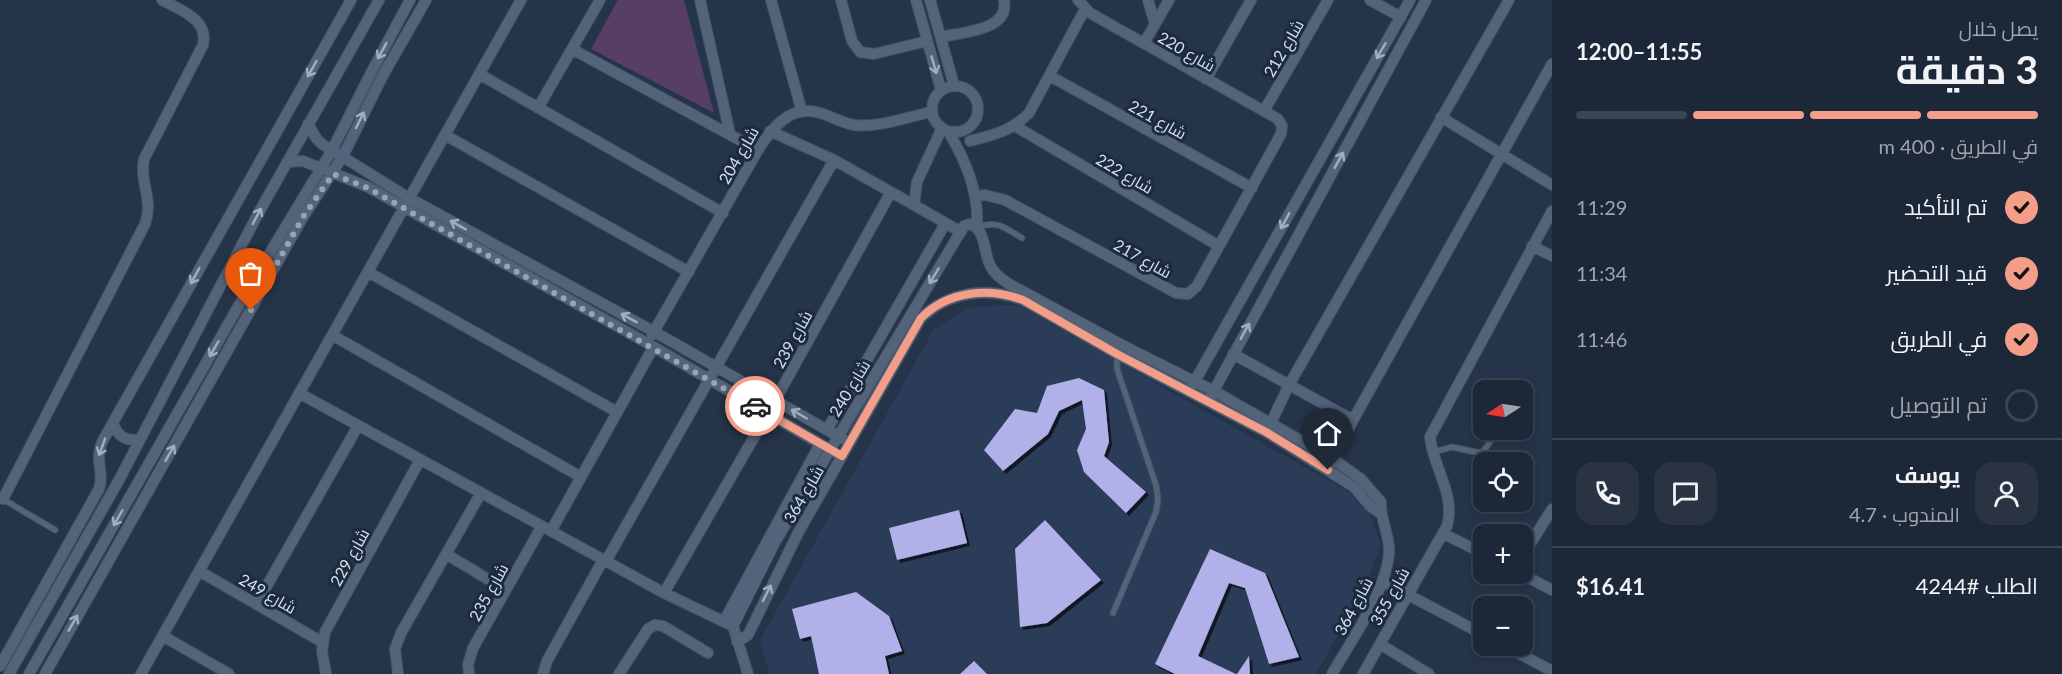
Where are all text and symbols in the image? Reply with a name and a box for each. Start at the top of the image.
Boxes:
street label: شارع 212 [1259,16,1310,82]
text: يصل خلال [1959,16,2038,40]
street label: شارع 220 [1153,27,1219,78]
text: 11:55–12:00 [1576,38,1702,65]
one-way arrow [376,42,387,60]
one-way arrow [1375,42,1387,59]
text: 3 دقيقة [1896,46,2038,92]
one-way arrow [929,55,940,74]
one-way arrow [305,60,317,77]
street label: شارع 221 [1124,95,1190,145]
one-way arrow [355,112,367,130]
street label: شارع 204 [714,123,765,189]
text: في الطريق · 400 m [1879,134,2038,158]
street label: شارع 222 [1091,149,1157,200]
one-way arrow [1334,151,1345,169]
icon: check [2005,191,2038,224]
text: تم التأكيد [1904,193,1987,220]
text: 11:29 [1576,195,1627,219]
one-way arrow [252,208,263,226]
one-way arrow [1279,212,1291,229]
one-way arrow [450,219,467,231]
street label: شارع 217 [1109,234,1175,284]
pin [225,248,276,310]
icon: bag [234,257,267,290]
icon: check [2005,257,2038,290]
text: قيد التحضير [1886,259,1987,286]
text: 11:34 [1576,261,1627,285]
one-way arrow [189,267,201,284]
one-way arrow [928,267,940,284]
street label: شارع 239 [768,307,818,373]
one-way arrow [621,312,639,323]
one-way arrow [1239,323,1251,340]
icon: check [2005,323,2038,356]
text: في الطريق [1891,325,1987,352]
text: 11:46 [1576,327,1627,351]
one-way arrow [208,340,220,357]
street label: شارع 240 [825,356,876,421]
courier [725,376,785,436]
north arrow [1473,380,1533,440]
map controls [1473,380,1533,656]
icon: car [739,390,772,423]
text: تم التوصيل [1890,391,1987,418]
one-way arrow [791,408,808,420]
pin [1302,408,1353,470]
icon: home [1311,417,1344,450]
one-way arrow [95,437,106,455]
one-way arrow [164,445,176,462]
button: locate [1473,452,1533,512]
text: يوسف [1895,461,1960,488]
street label: شارع 364 [779,462,830,528]
button: phone [1576,462,1639,525]
button: chat [1654,462,1717,525]
button: person [1975,462,2038,525]
text: المندوب · 4.7 [1849,502,1960,526]
one-way arrow [111,509,123,526]
button: + [1473,524,1533,584]
street label: شارع 229 [325,525,375,591]
street label: شارع 235 [464,560,514,626]
street label: شارع 355 [1365,564,1415,630]
street label: شارع 249 [234,569,300,620]
text: الطلب #4244 [1915,572,2038,599]
text: $16.41 [1576,573,1645,600]
street label: شارع 364 [1330,574,1379,640]
one-way arrow [761,585,773,602]
button: − [1473,596,1533,656]
one-way arrow [68,615,80,632]

